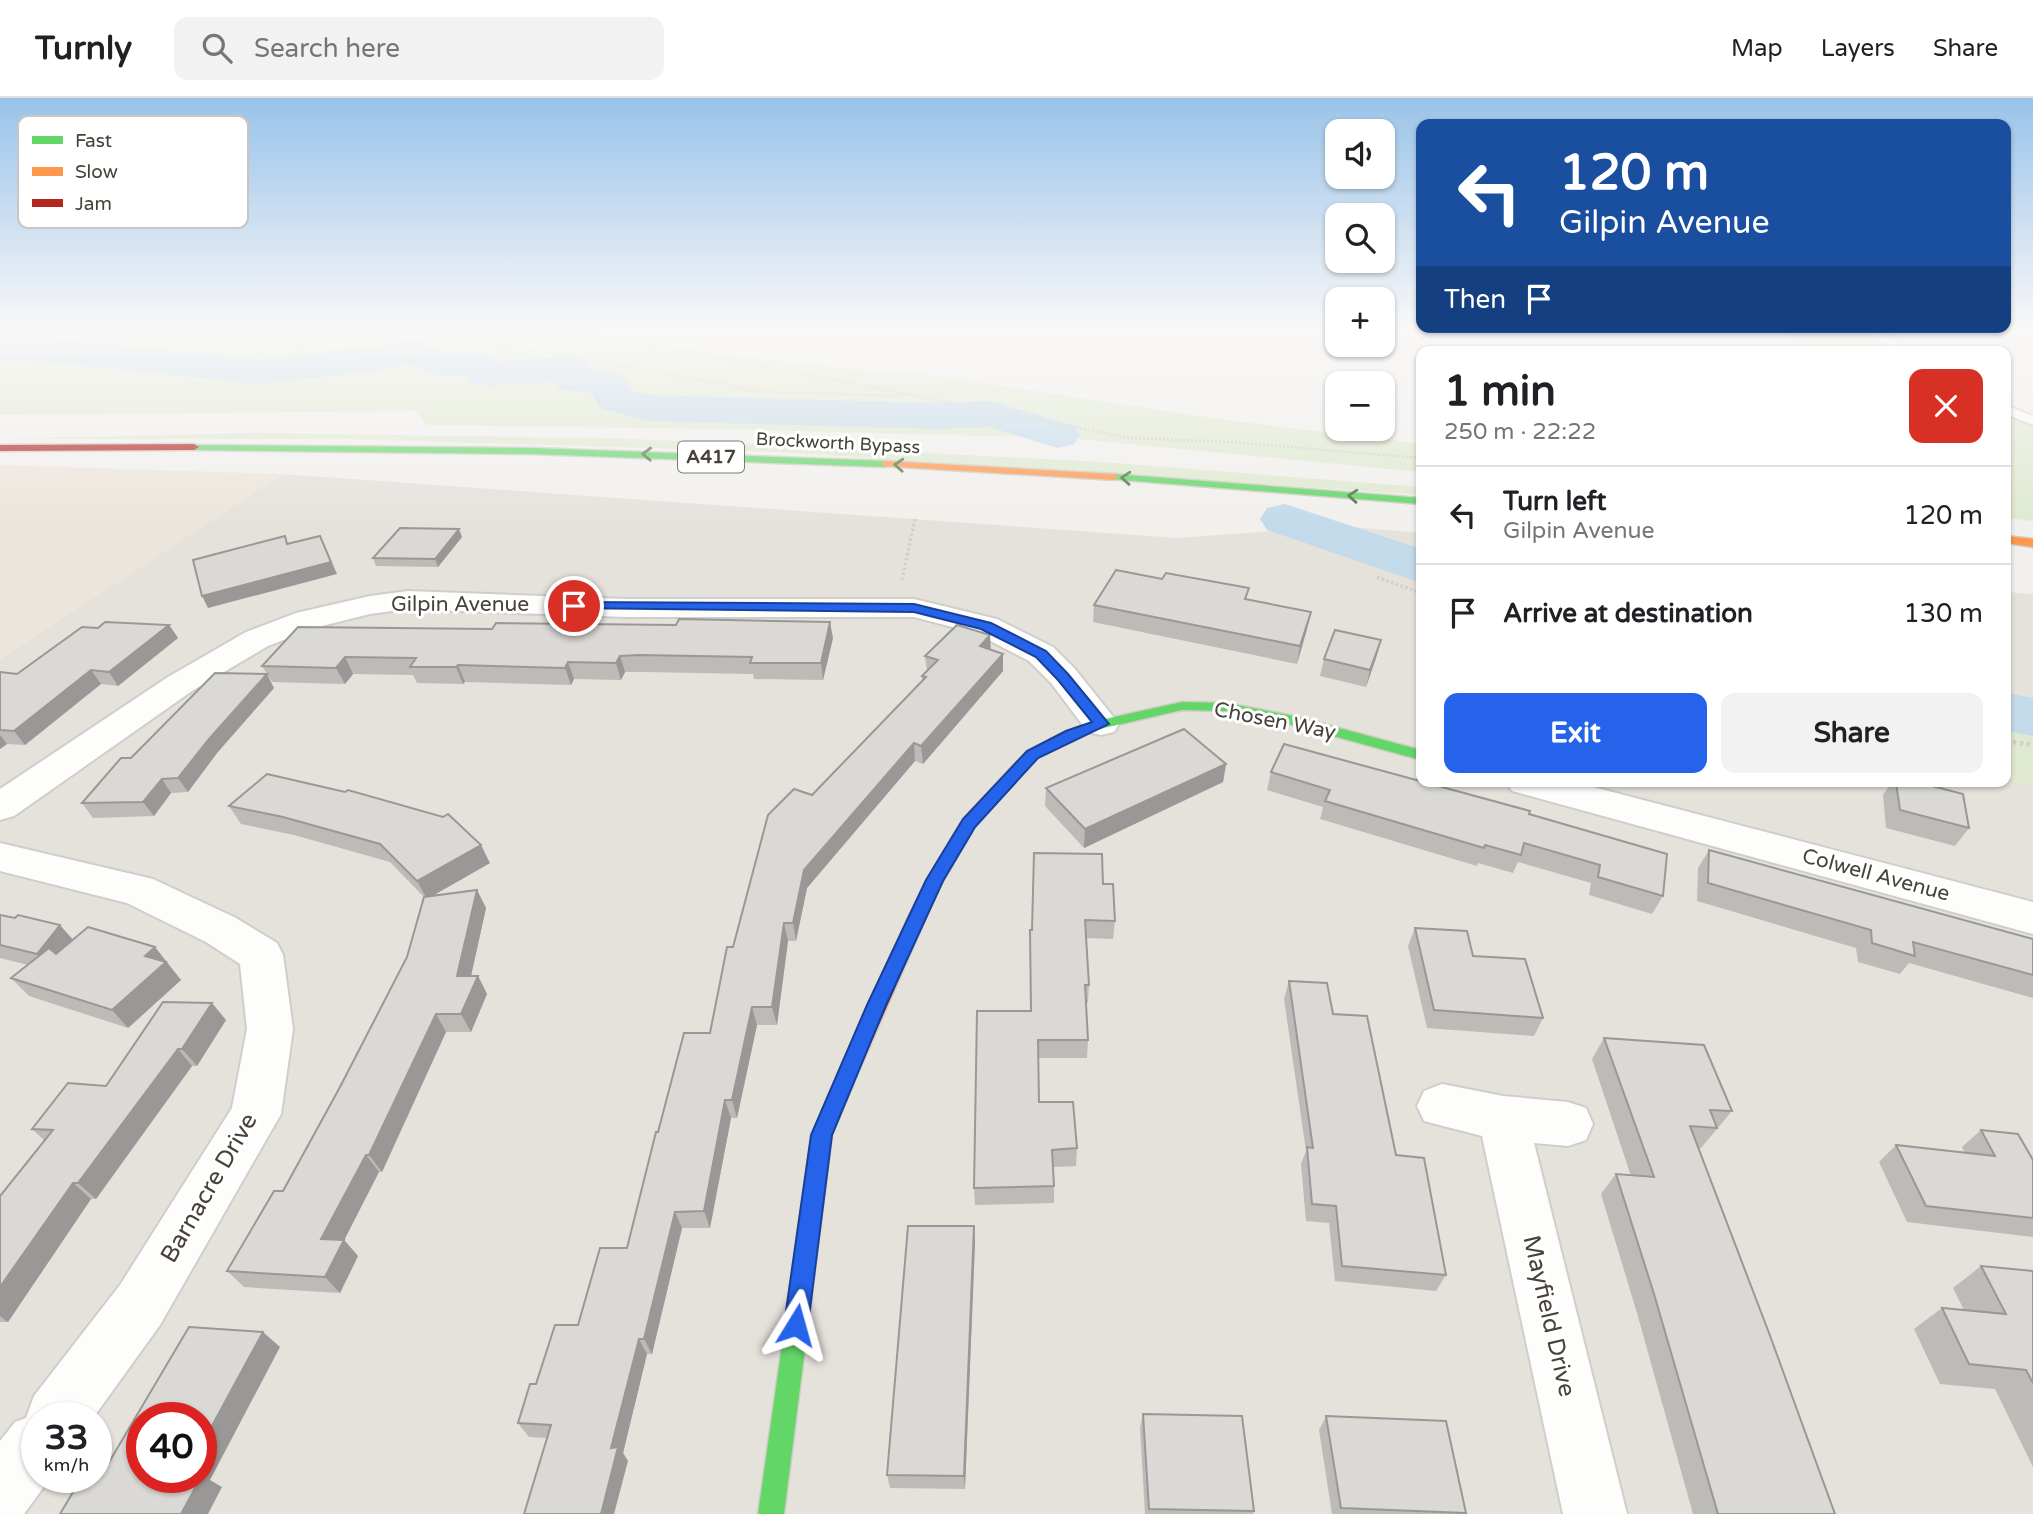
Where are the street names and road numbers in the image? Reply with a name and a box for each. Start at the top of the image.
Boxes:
street label: Brockworth Bypass [755,428,921,458]
road number: A417 [678,442,744,472]
street label: Gilpin Avenue [391,592,529,617]
street label: Chosen Way [1212,697,1338,745]
street label: Colwell Avenue [1799,843,1953,907]
street label: Barnacre Drive [154,1108,264,1268]
street label: Mayfield Drive [1516,1233,1582,1399]

